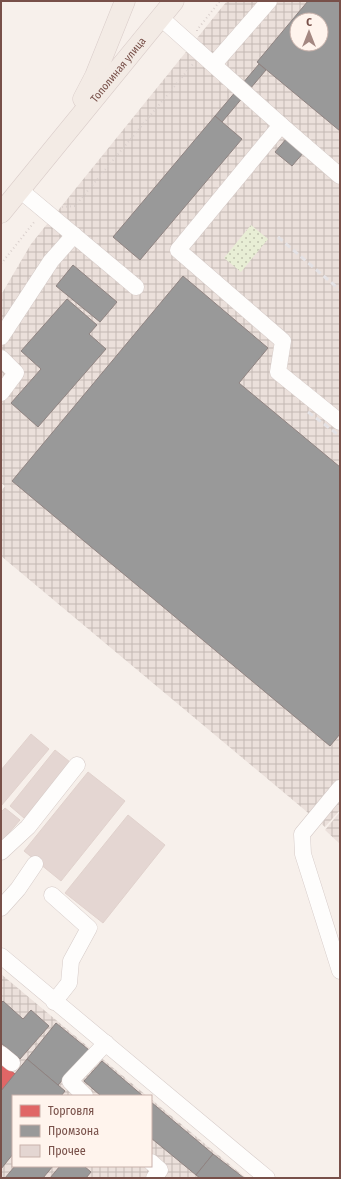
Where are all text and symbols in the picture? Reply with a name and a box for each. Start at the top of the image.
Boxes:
north arrow [289,12,329,52]
text: С [306,16,312,29]
street label: Тополиная улица [88,34,148,105]
legend [12,1095,152,1167]
text: Торговля [48,1104,94,1118]
text: Промзона [48,1124,99,1138]
text: Прочее [48,1144,86,1158]

